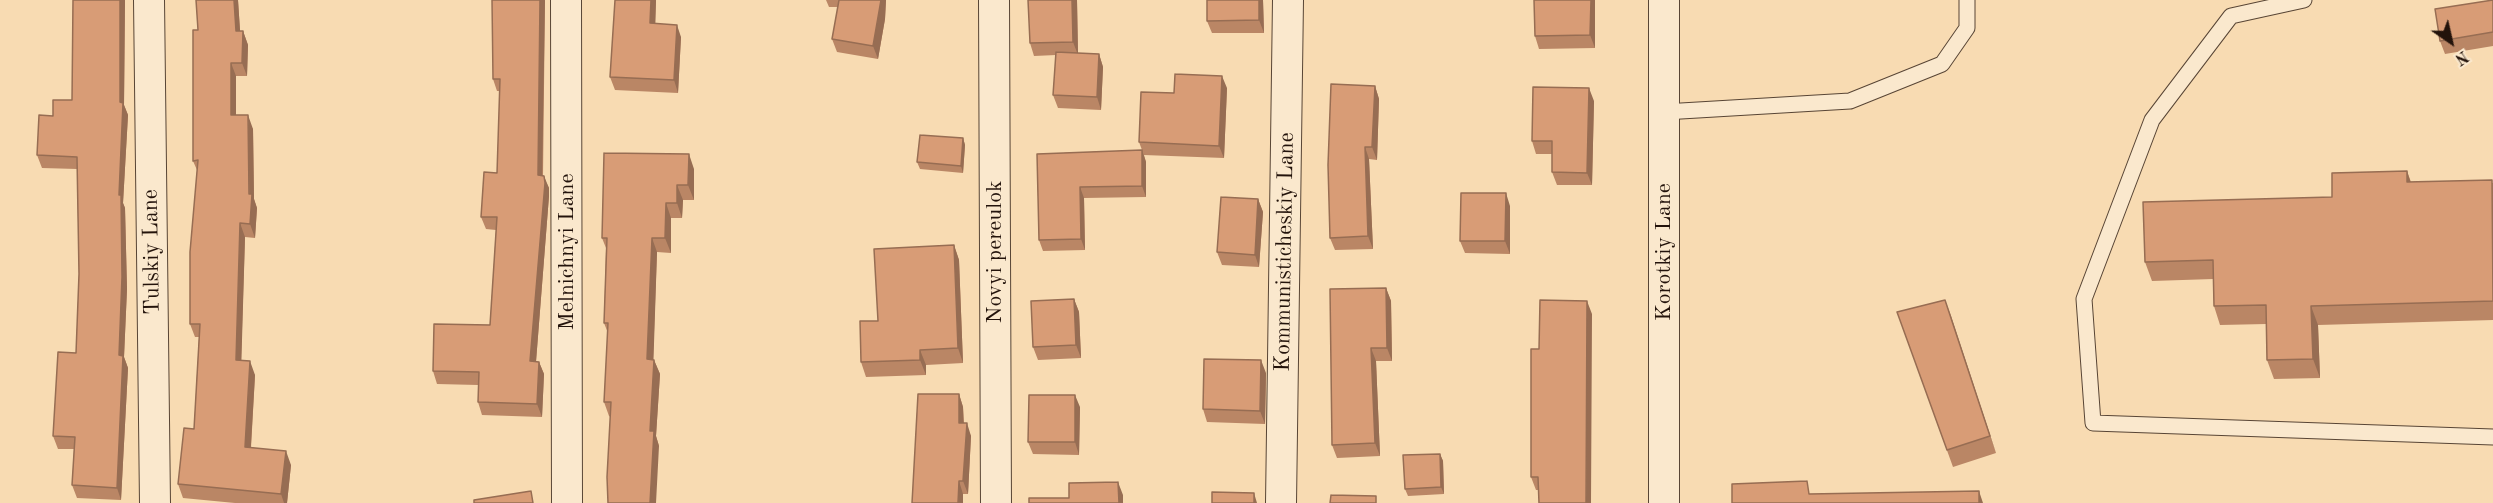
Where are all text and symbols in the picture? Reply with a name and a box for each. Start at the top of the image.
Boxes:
north arrow [2421,12,2481,72]
text: N [2452,47,2471,67]
street label: Kommunisticheskiy Lane [1270,132,1300,372]
street label: Melnichnyi Lane [554,173,580,331]
street label: Novyi pereulok [982,180,1008,324]
street label: Korotkiy Lane [1651,183,1677,321]
street label: Tulskiy Lane [138,189,166,315]

